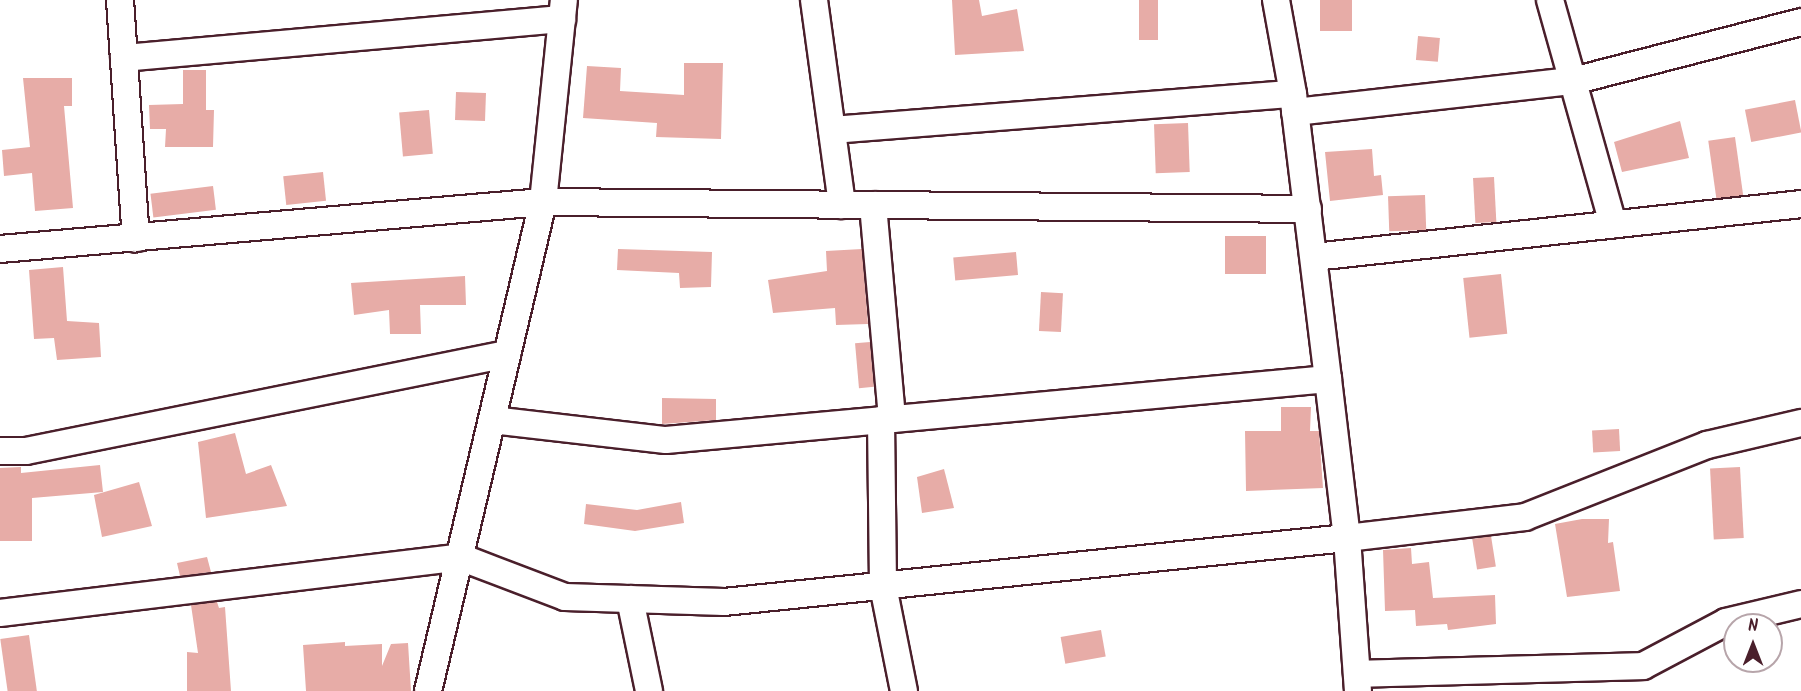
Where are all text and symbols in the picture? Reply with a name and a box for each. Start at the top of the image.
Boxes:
north arrow [1723,613,1783,673]
text: N [1748,614,1758,639]

